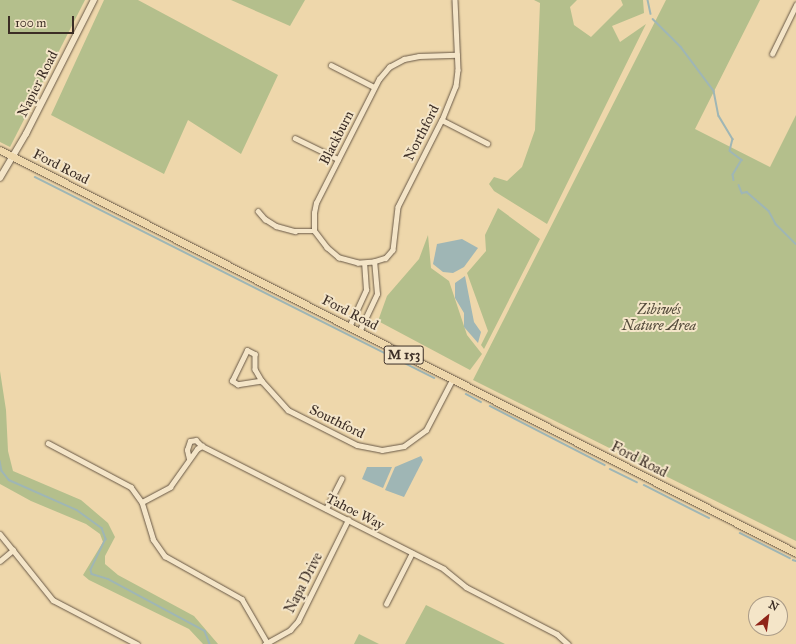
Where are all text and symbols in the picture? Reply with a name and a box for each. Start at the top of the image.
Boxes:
scale bar [10,8,76,34]
text: 100 m [15,16,46,30]
street label: Napier Road [14,48,62,120]
street label: Northford [401,102,443,164]
street label: Blackburn [316,108,358,168]
street label: Ford Road [30,146,92,188]
street label: Ford Road [319,292,381,334]
park label: Zibiwés Nature Area [622,302,696,334]
road number: M 153 [383,344,425,366]
street label: Southford [307,401,367,443]
street label: Ford Road [608,439,670,481]
street label: Tahoe Way [323,490,387,534]
street label: Napa Drive [282,550,326,616]
north arrow [748,596,788,636]
text: N [766,598,781,614]

